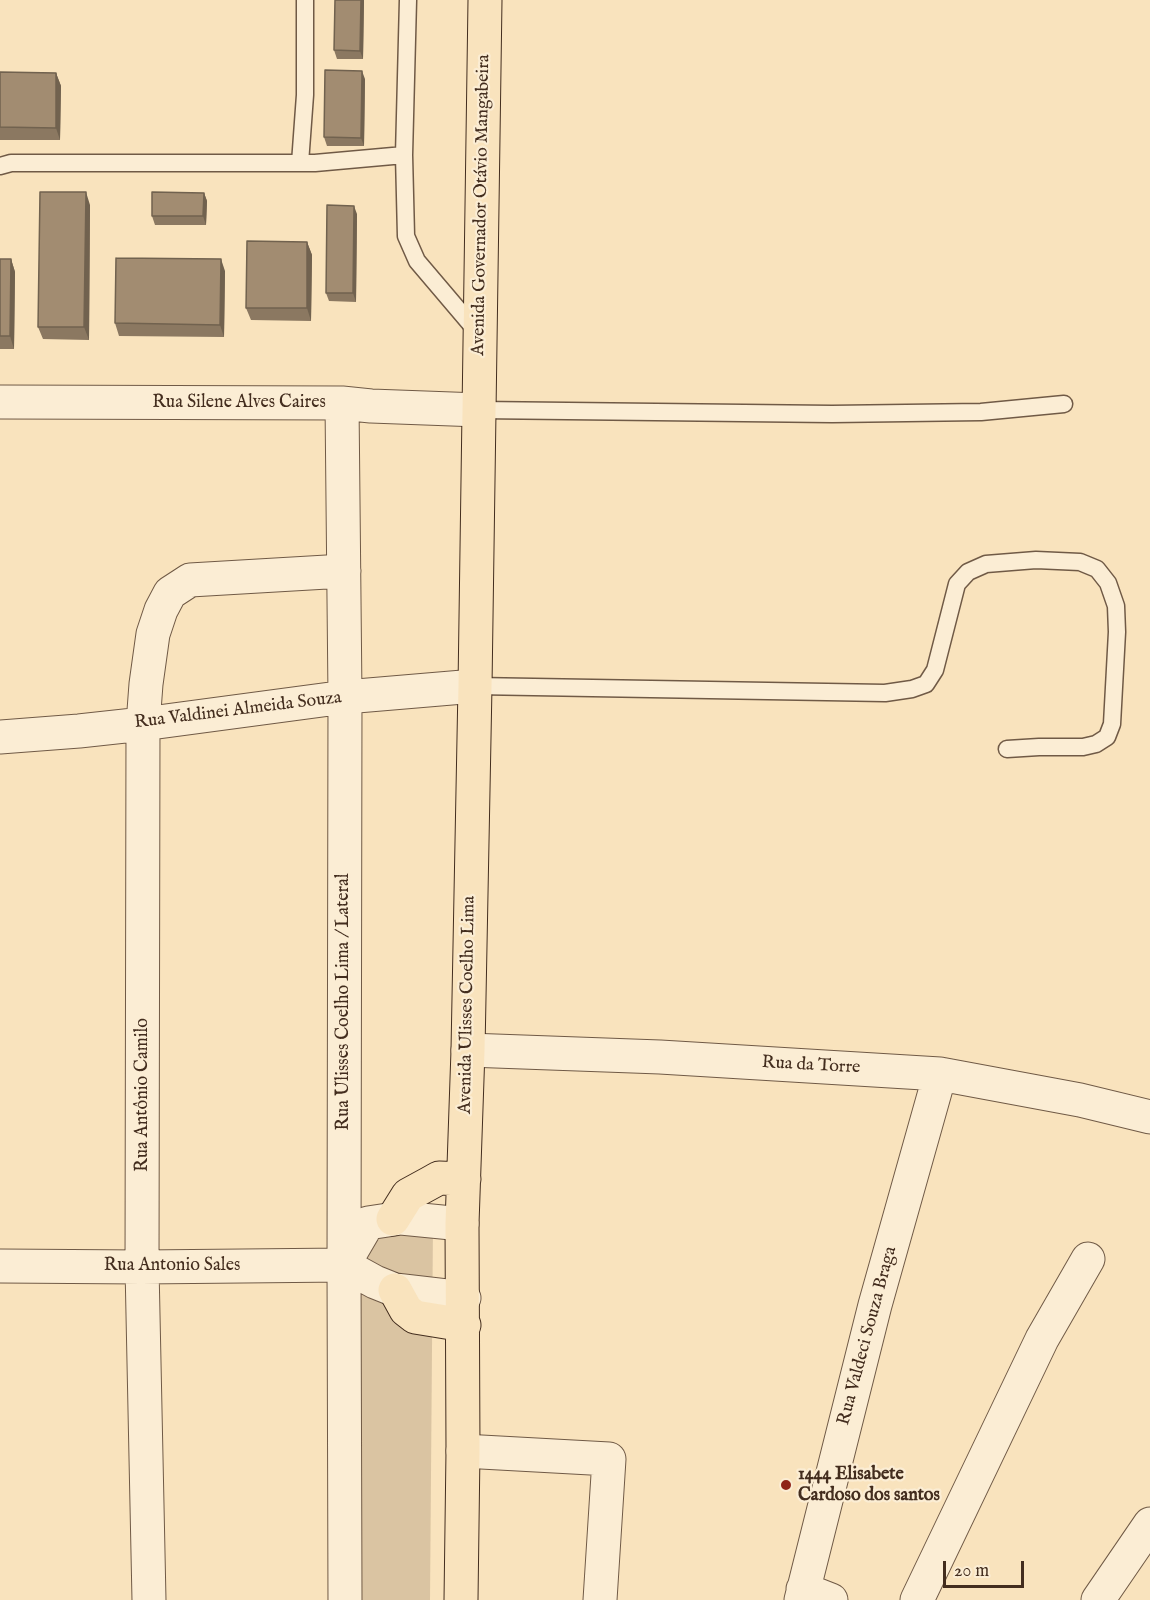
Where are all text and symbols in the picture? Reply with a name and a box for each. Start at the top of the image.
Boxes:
street label: Avenida Governador Otávio Mangabeira [469,54,495,356]
street label: Rua Silene Alves Caires [152,392,326,414]
street label: Rua Valdinei Almeida Souza [133,688,343,734]
street label: Rua Ulisses Coelho Lima / Lateral [333,873,355,1131]
street label: Avenida Ulisses Coelho Lima [455,896,481,1114]
street label: Rua Antônio Camilo [132,1018,154,1172]
street label: Rua da Torre [761,1053,861,1079]
street label: Rua Valdeci Souza Braga [834,1244,902,1428]
street label: Rua Antonio Sales [104,1255,240,1277]
place label: 1444 Elisabete Cardoso dos santos [798,1464,940,1506]
marker: 1444 Elisabete Cardoso dos santos [779,1478,793,1492]
scale bar [946,1549,1027,1587]
text: 20 m [954,1560,989,1583]

